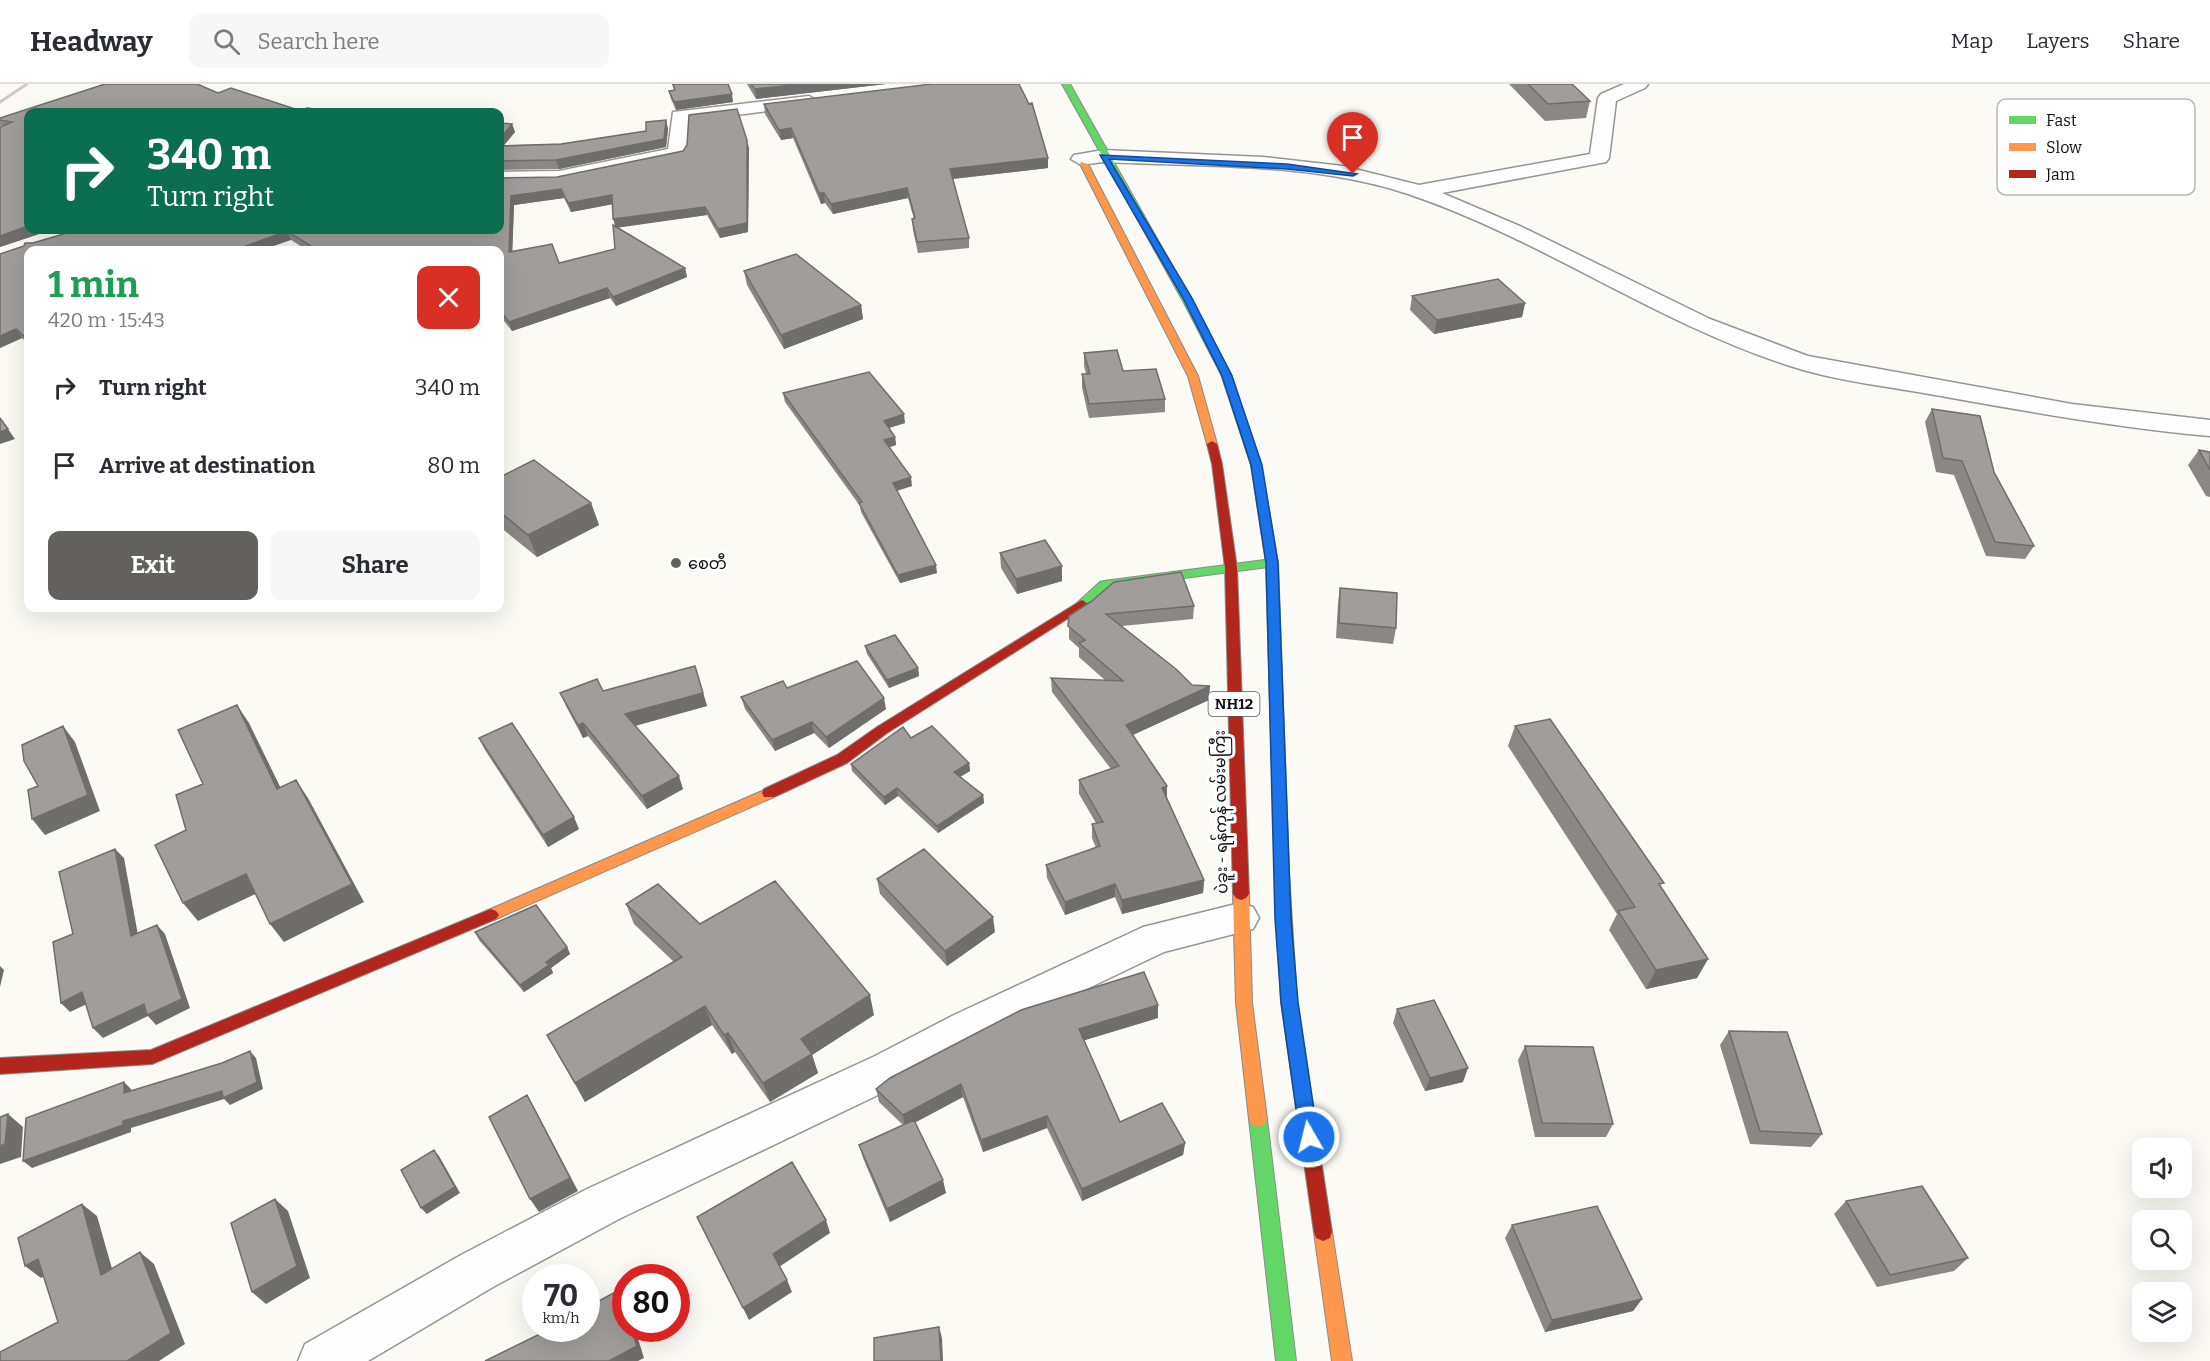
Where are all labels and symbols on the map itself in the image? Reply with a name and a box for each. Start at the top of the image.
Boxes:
legend [1997,99,2195,195]
text: Fast [2046,111,2077,130]
pin [1327,112,1378,174]
text: Slow [2046,138,2082,157]
text: Jam [2045,165,2075,184]
place label: စေတီ [688,553,727,573]
marker: စေတီ [669,556,683,570]
road number: NH12 [1208,692,1260,716]
street label: ပဲခူး - ရန်ကုန် လမ်းမကြီး [1208,730,1236,894]
position arrow [1277,1105,1341,1169]
speed limit sign: 80 [612,1264,690,1342]

